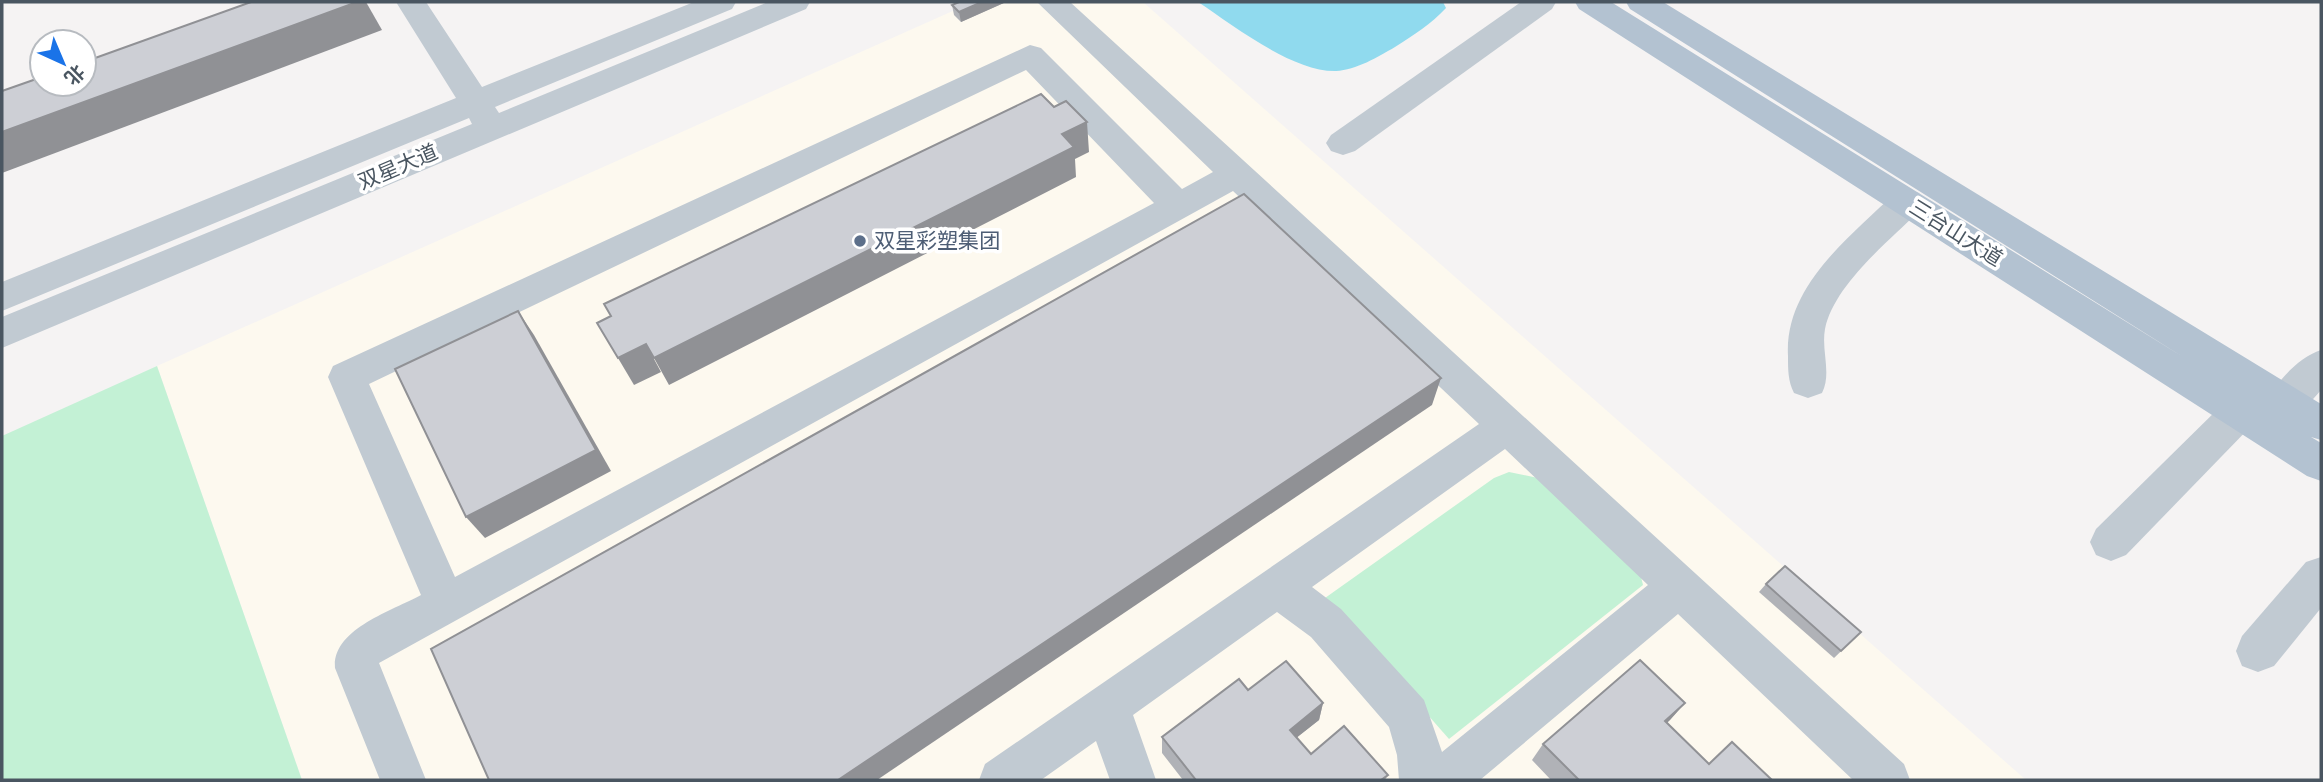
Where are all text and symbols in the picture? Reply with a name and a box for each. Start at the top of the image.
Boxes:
north arrow [28,28,98,98]
text: 北 [60,60,89,90]
street label: 双星大道 [354,139,442,195]
street label: 三台山大道 [1905,194,2007,272]
place label: 双星彩塑集团 [874,228,1000,254]
marker: 双星彩塑集团 [852,233,868,249]

